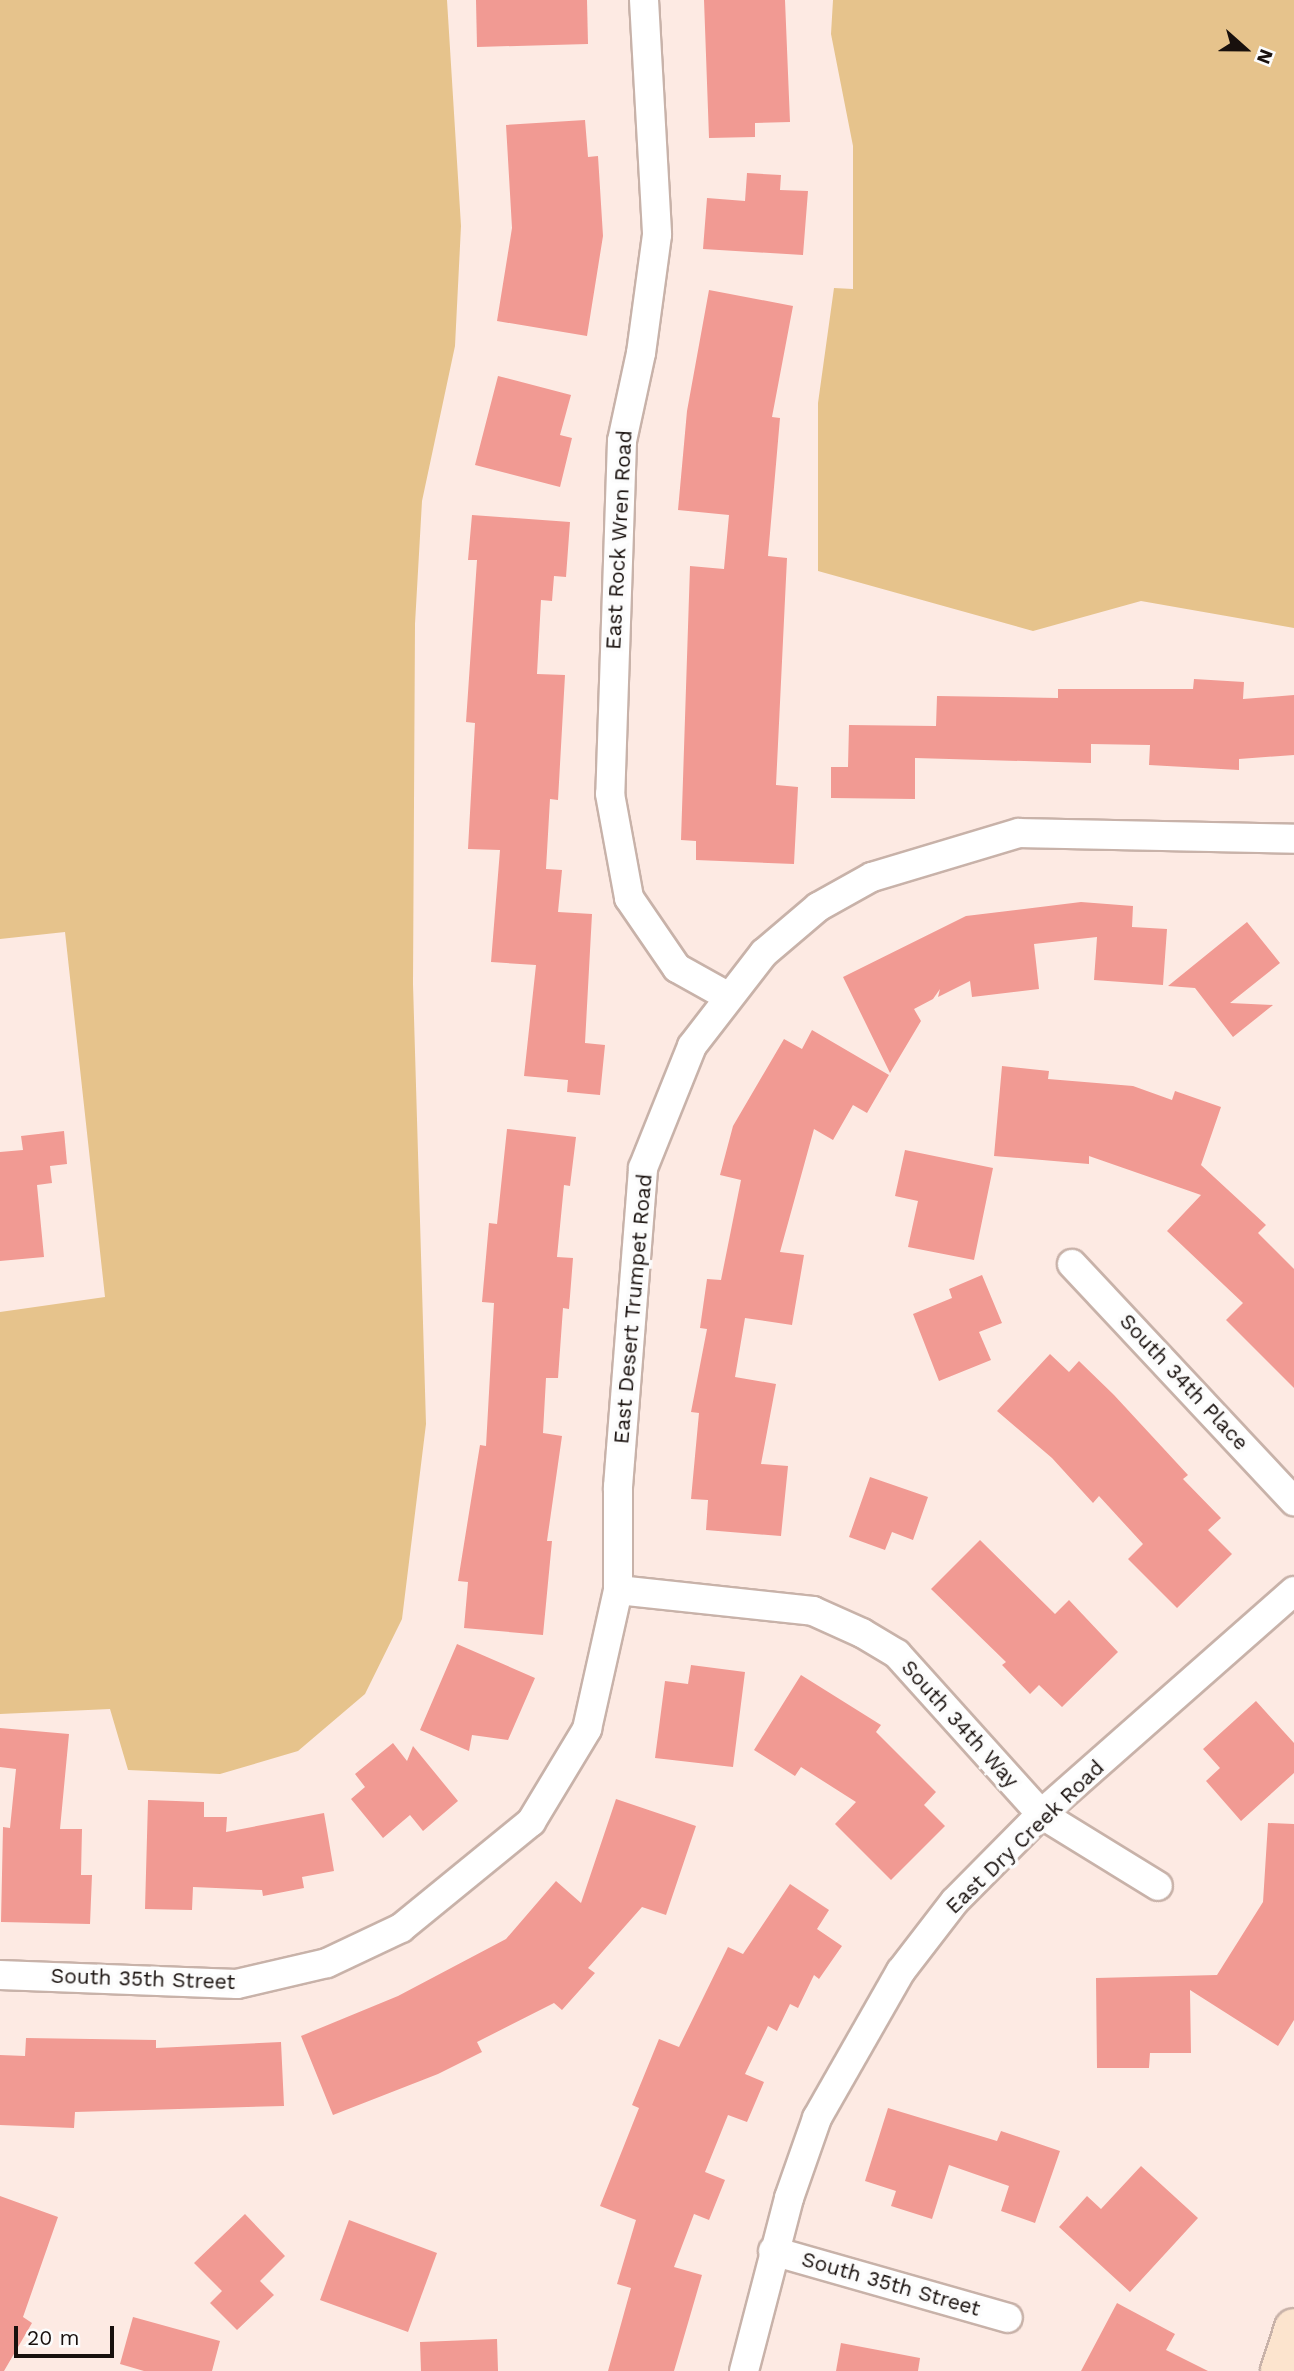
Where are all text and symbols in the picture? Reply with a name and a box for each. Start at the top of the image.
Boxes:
north arrow [1210,14,1280,84]
text: N [1252,46,1278,67]
street label: East Rock Wren Road [601,429,637,651]
street label: East Desert Trumpet Road [609,1173,657,1445]
street label: South 34th Place [1114,1309,1254,1455]
street label: South 34th Way [896,1655,1024,1793]
street label: East Dry Creek Road [940,1755,1110,1919]
street label: South 35th Street [50,1963,236,1995]
street label: South 35th Street [799,2246,983,2322]
scale bar [18,2312,117,2356]
text: 20 m [27,2325,79,2350]

